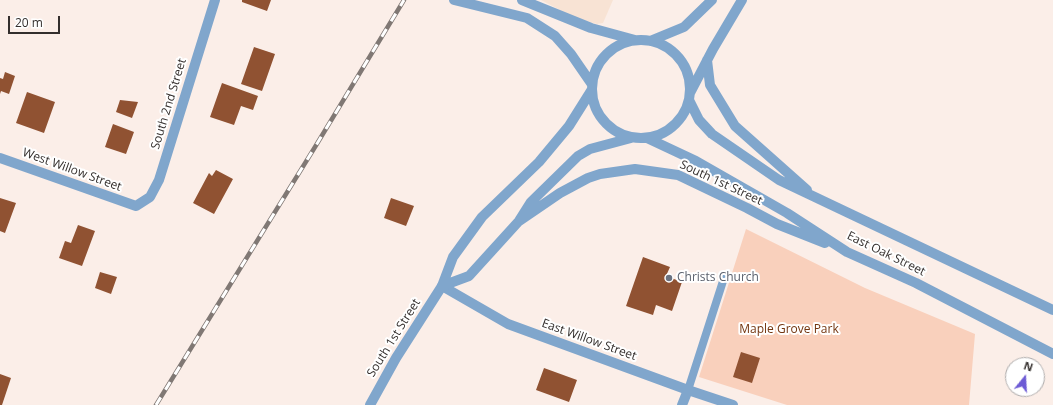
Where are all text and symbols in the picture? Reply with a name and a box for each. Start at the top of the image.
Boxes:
scale bar [10,8,62,34]
text: 20 m [15,14,43,31]
street label: South 2nd Street [148,57,190,151]
street label: West Willow Street [21,145,123,195]
street label: South 1st Street [677,158,765,208]
street label: East Oak Street [844,229,928,279]
place label: Christs Church [677,271,759,285]
marker: Christs Church [664,273,674,283]
street label: South 1st Street [364,296,424,380]
street label: East Willow Street [540,316,638,364]
park label: Maple Grove Park [739,323,839,337]
north arrow [1005,357,1045,397]
text: N [1022,358,1035,375]

